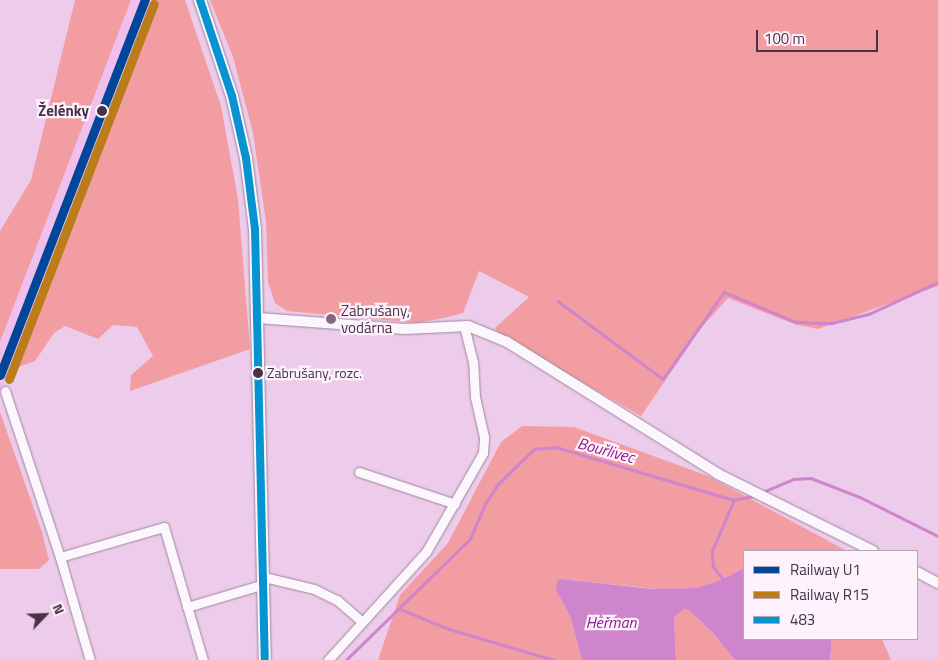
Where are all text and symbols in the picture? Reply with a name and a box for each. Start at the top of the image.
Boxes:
scale bar [758,20,880,52]
text: 100 m [764,27,805,50]
place label: Želénky [38,102,89,120]
marker: Želénky [93,102,111,120]
place label: Zabrušany, vodárna [341,301,410,336]
marker: Zabrušany, vodárna [325,313,337,325]
place label: Zabrušany, rozc. [267,365,362,381]
marker: Zabrušany, rozc. [253,368,263,378]
water label: Bouřlivec [576,433,636,467]
legend [743,550,918,640]
text: Railway U1 [790,558,861,581]
text: Railway R15 [790,583,869,606]
north arrow [20,590,70,640]
text: N [48,600,71,617]
text: 483 [790,608,815,631]
water label: Heřman [586,612,636,632]

